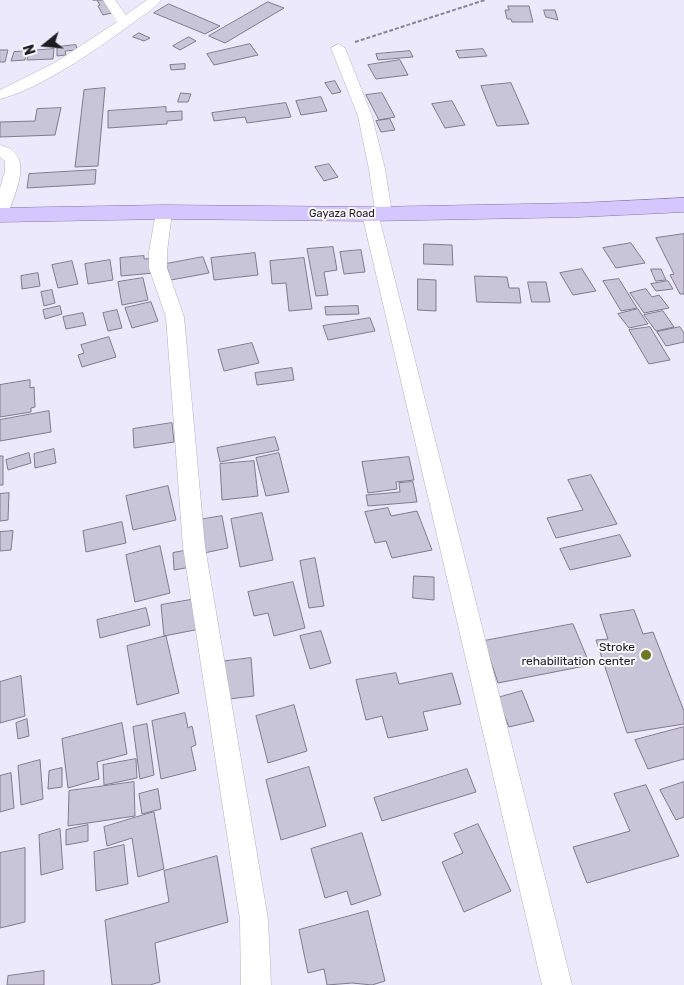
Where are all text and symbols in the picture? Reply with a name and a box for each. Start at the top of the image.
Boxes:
north arrow [20,20,70,70]
text: N [21,42,40,57]
street label: Gayaza Road [309,207,375,221]
place label: Stroke rehabilitation center [522,641,635,669]
marker: Stroke rehabilitation center [639,648,653,662]

